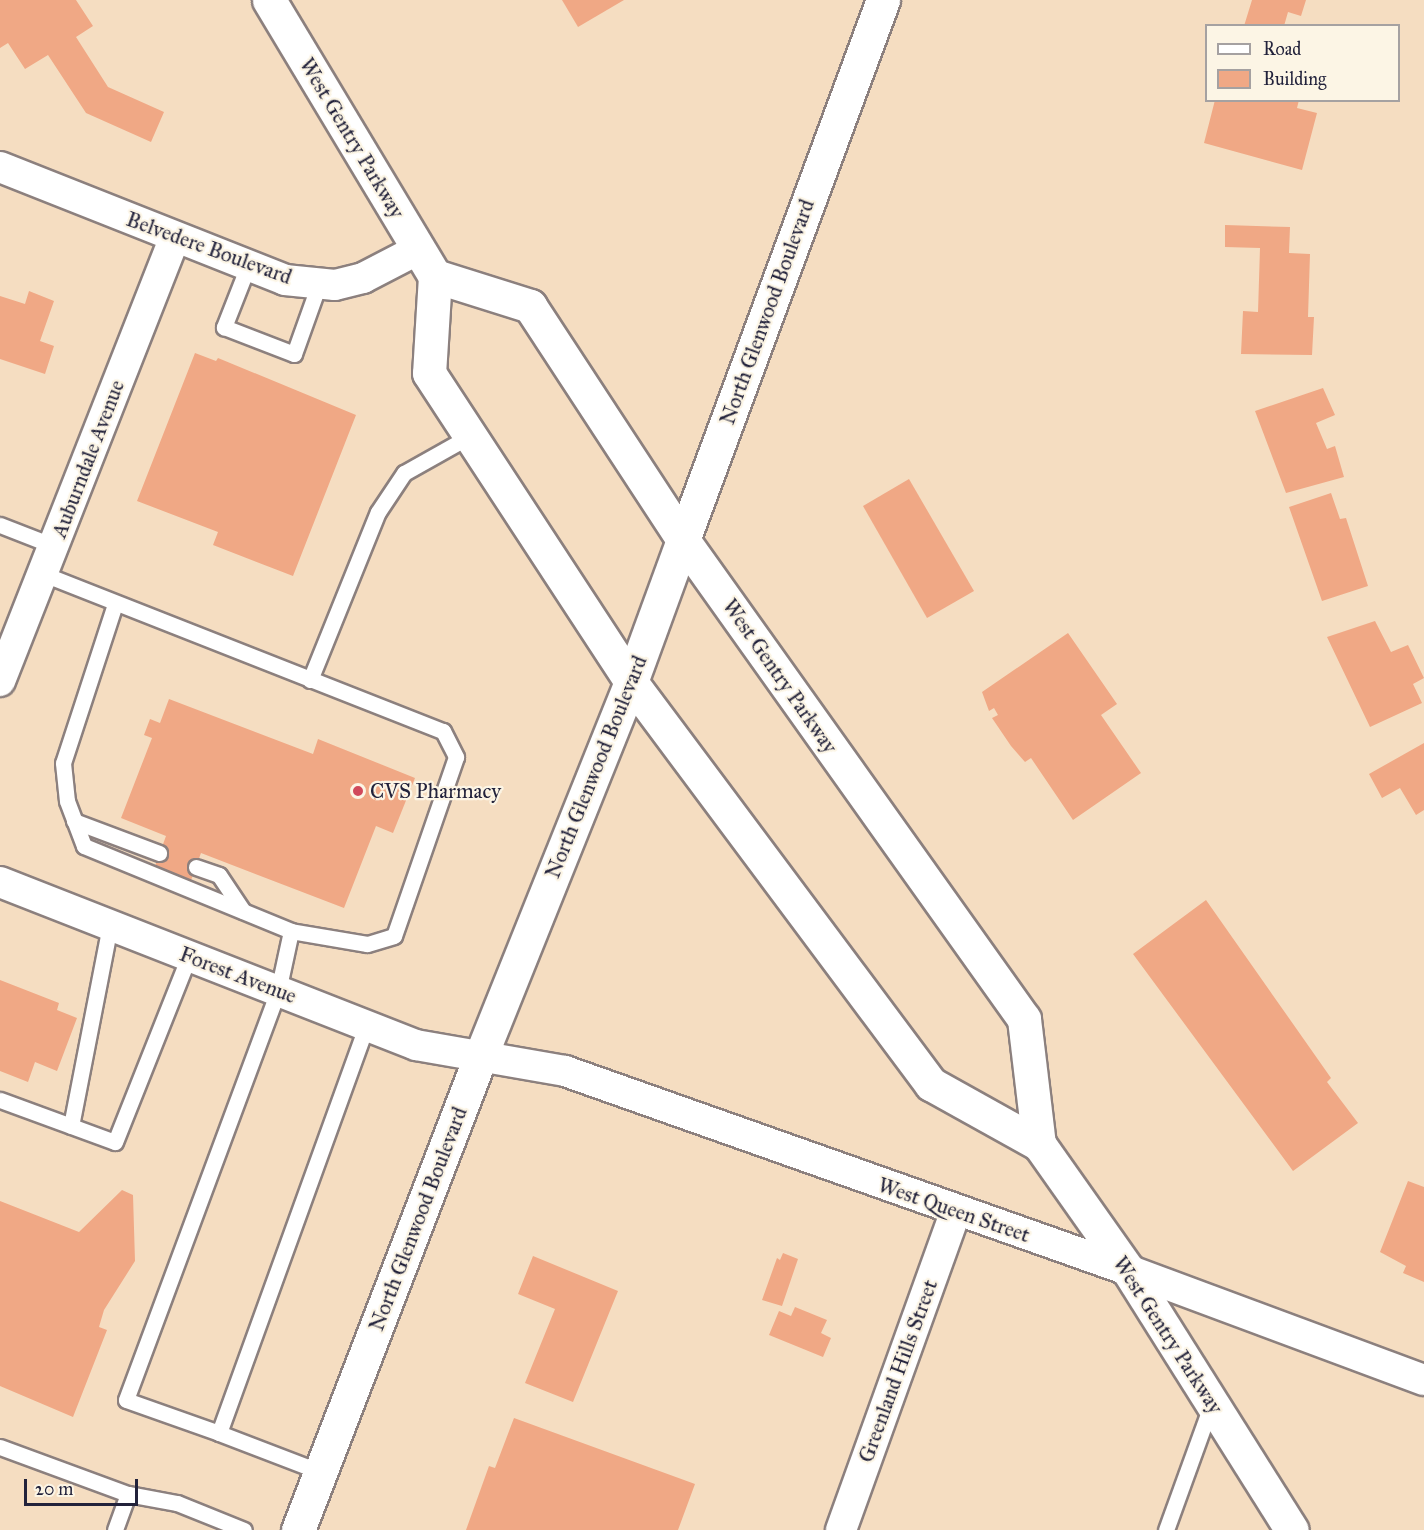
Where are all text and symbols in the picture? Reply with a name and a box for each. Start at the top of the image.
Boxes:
legend [1205,24,1400,102]
text: Road [1263,38,1301,60]
street label: West Gentry Parkway [294,53,410,223]
text: Building [1263,68,1326,90]
street label: North Glenwood Boulevard [714,196,820,428]
street label: Belvedere Boulevard [123,206,295,290]
street label: Auburndale Avenue [46,377,130,541]
street label: West Gentry Parkway [717,594,843,758]
street label: North Glenwood Boulevard [540,652,652,882]
place label: CVS Pharmacy [370,778,501,804]
marker: CVS Pharmacy [351,784,365,798]
street label: Forest Avenue [176,941,300,1009]
street label: North Glenwood Boulevard [364,1103,472,1335]
street label: West Queen Street [875,1172,1033,1248]
street label: West Gentry Parkway [1108,1252,1228,1418]
street label: Greenland Hills Street [853,1276,943,1466]
scale bar [27,1467,141,1505]
text: 20 m [35,1478,73,1500]

